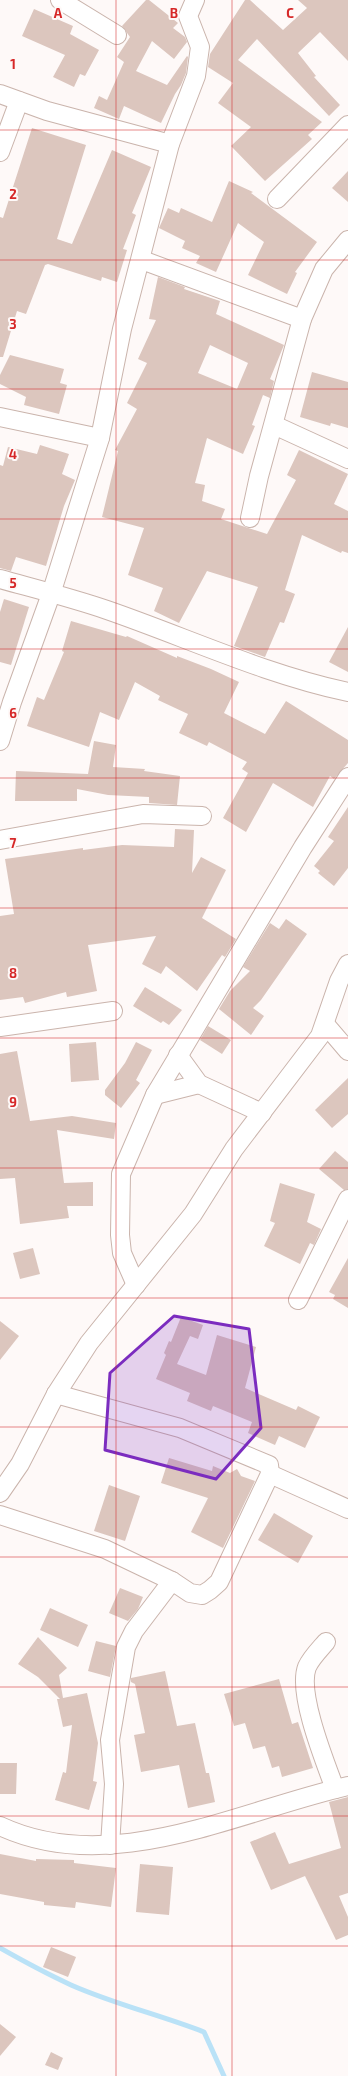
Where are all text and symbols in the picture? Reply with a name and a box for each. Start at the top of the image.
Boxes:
text: A [54,5,63,21]
text: B [170,5,178,21]
text: C [286,5,294,21]
text: 1 [10,56,16,72]
text: 2 [9,186,17,202]
text: 3 [9,316,17,332]
text: 4 [9,446,17,462]
text: 5 [9,575,17,591]
text: 6 [9,705,17,721]
text: 7 [10,835,17,851]
text: 8 [9,965,17,981]
text: 9 [9,1094,17,1110]

